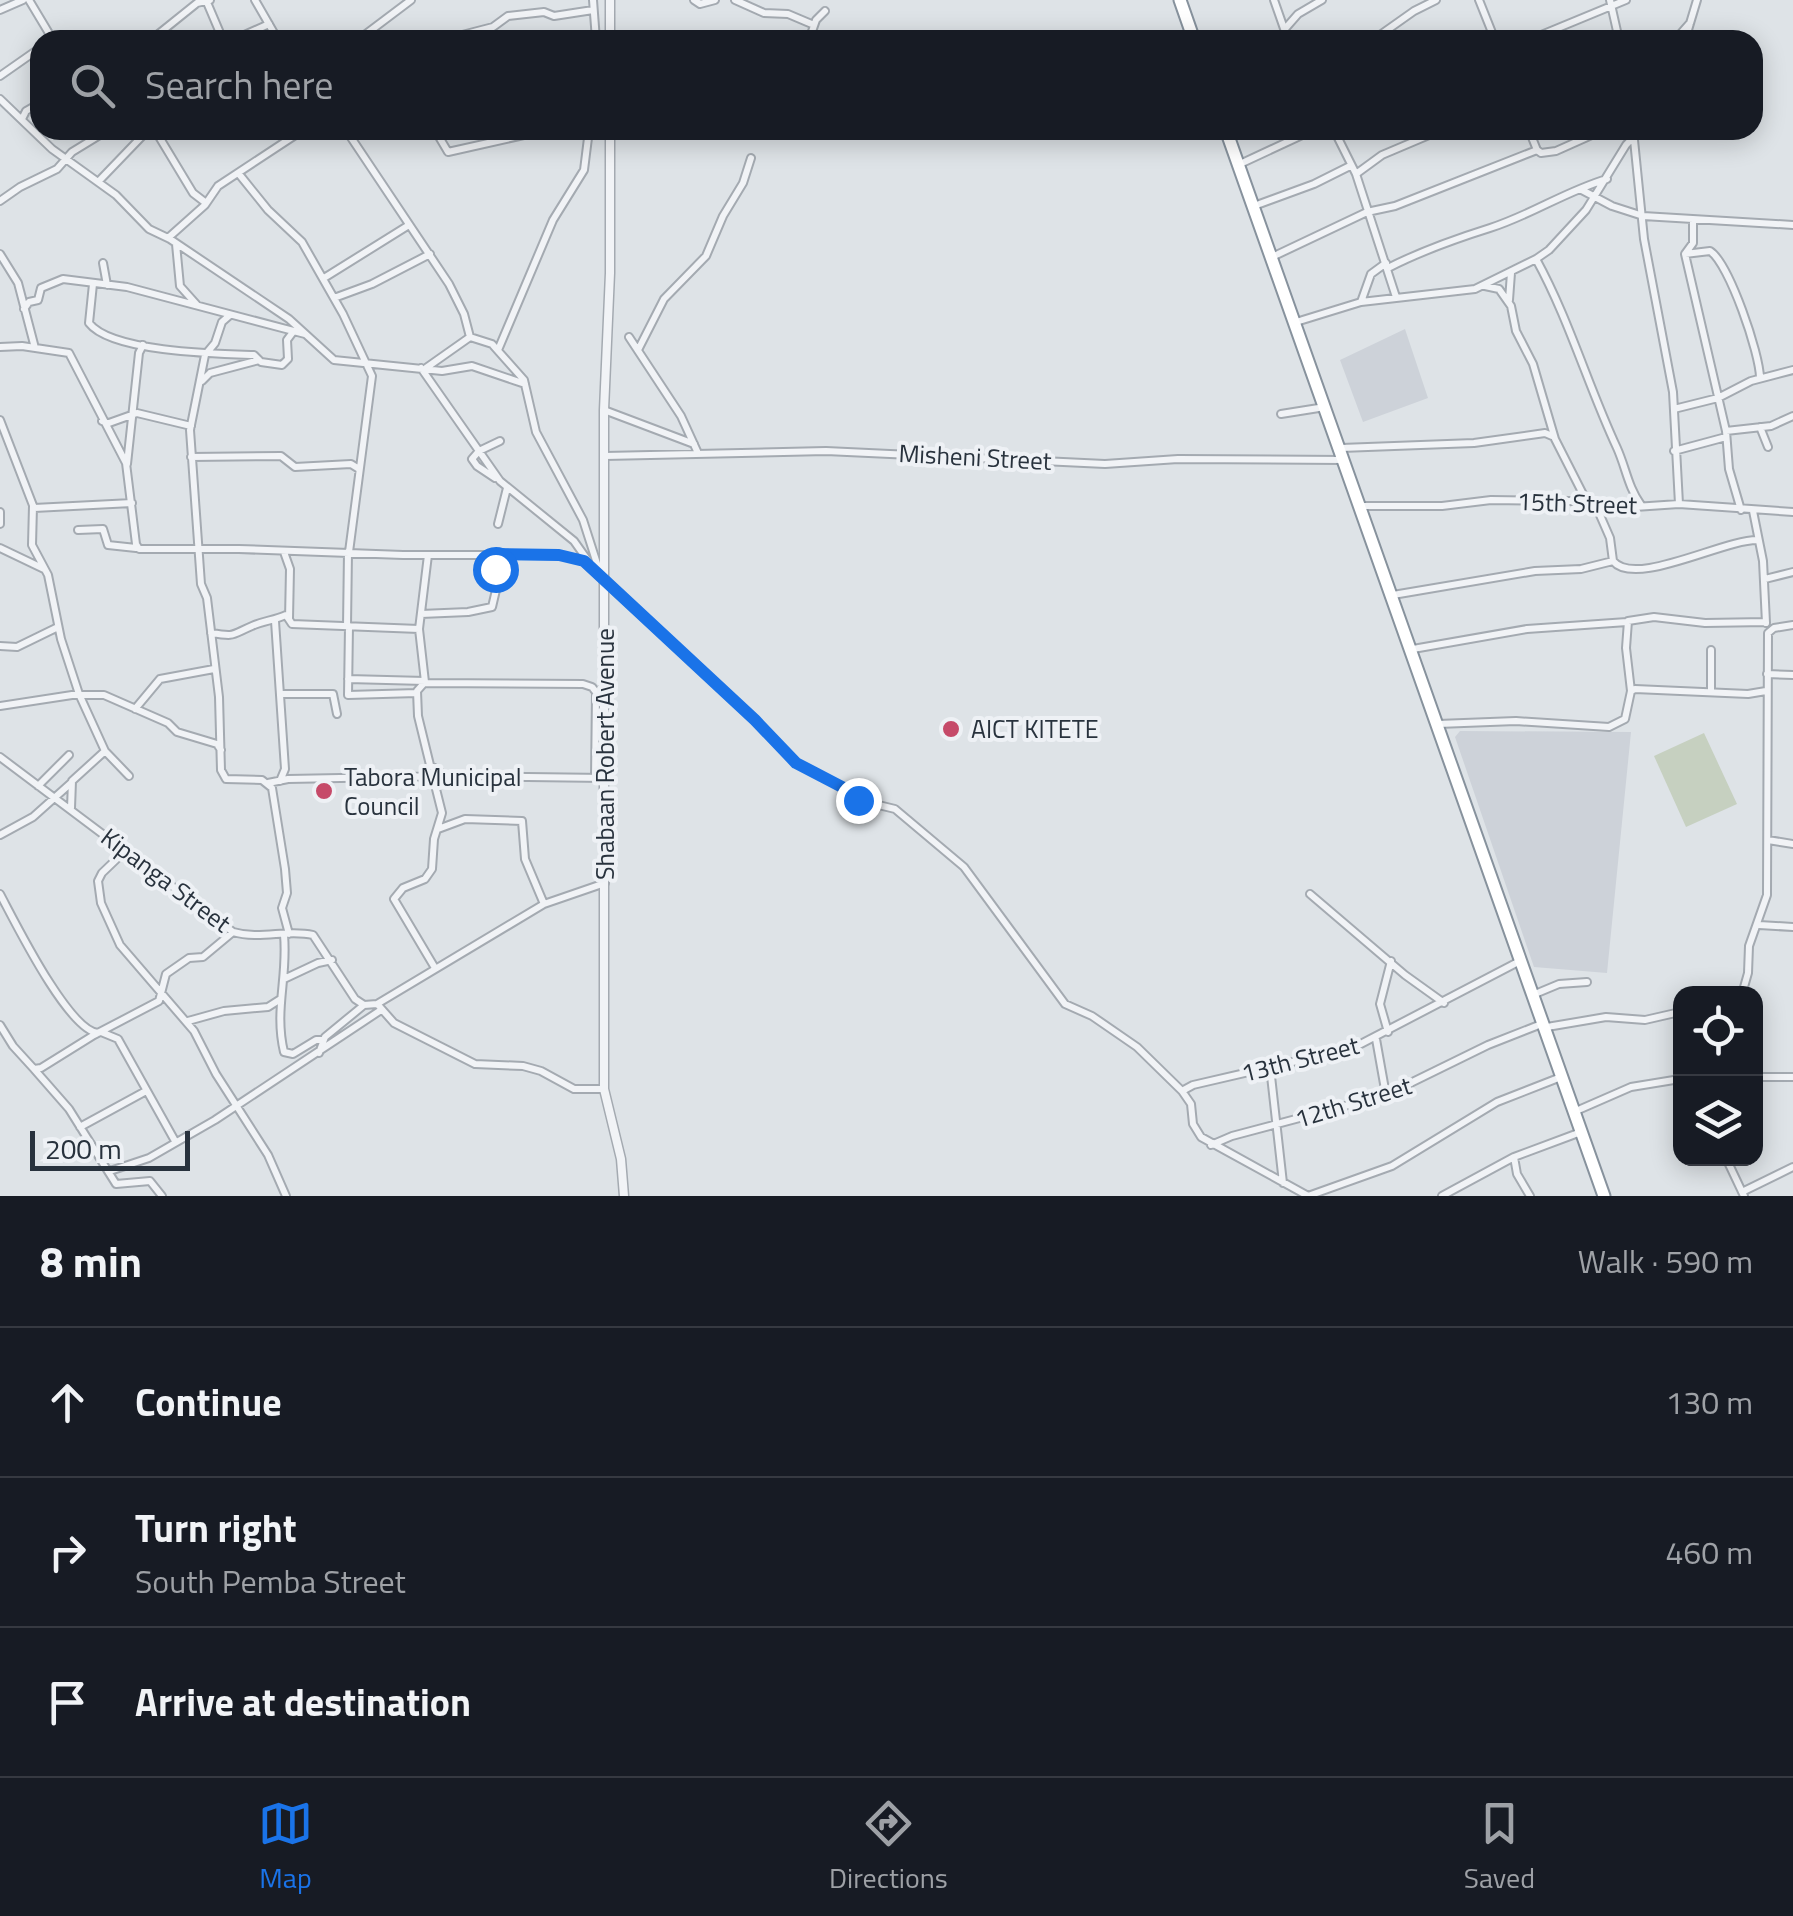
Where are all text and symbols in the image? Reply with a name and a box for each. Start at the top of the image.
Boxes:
search box [30,30,1763,140]
text: Search here [145,56,333,114]
icon: search [65,58,120,113]
street label: Misheni Street [898,434,1053,480]
street label: 15th Street [1516,482,1638,524]
route start [473,547,519,593]
street label: Shabaan Robert Avenue [586,628,624,880]
place label: AICT KITETE [971,710,1099,748]
marker: AICT KITETE [940,718,962,740]
place label: Tabora Municipal Council [344,758,522,825]
route end [836,778,882,824]
marker: Tabora Municipal Council [313,780,335,802]
street label: Kipanga Street [93,818,239,942]
map controls [1673,986,1763,1166]
button: locate [1673,986,1763,1076]
street label: 13th Street [1237,1026,1363,1092]
street label: 12th Street [1290,1066,1416,1138]
button: layers [1673,1076,1763,1166]
scale bar [30,1126,190,1170]
text: 200 m [45,1127,122,1170]
text: 8 min [40,1229,142,1293]
text: Walk · 590 m [1578,1237,1753,1285]
text: Continue [135,1373,282,1431]
icon: ahead [40,1375,95,1430]
text: 130 m [1665,1378,1753,1426]
text: Turn right [135,1499,297,1557]
icon: right [40,1525,95,1580]
text: 460 m [1665,1528,1753,1576]
text: South Pemba Street [135,1557,406,1605]
text: Arrive at destination [135,1673,471,1731]
icon: arrive [40,1675,95,1730]
tab: Map [258,1796,313,1899]
tab: Directions [829,1796,948,1899]
tab: Saved [1464,1796,1535,1899]

